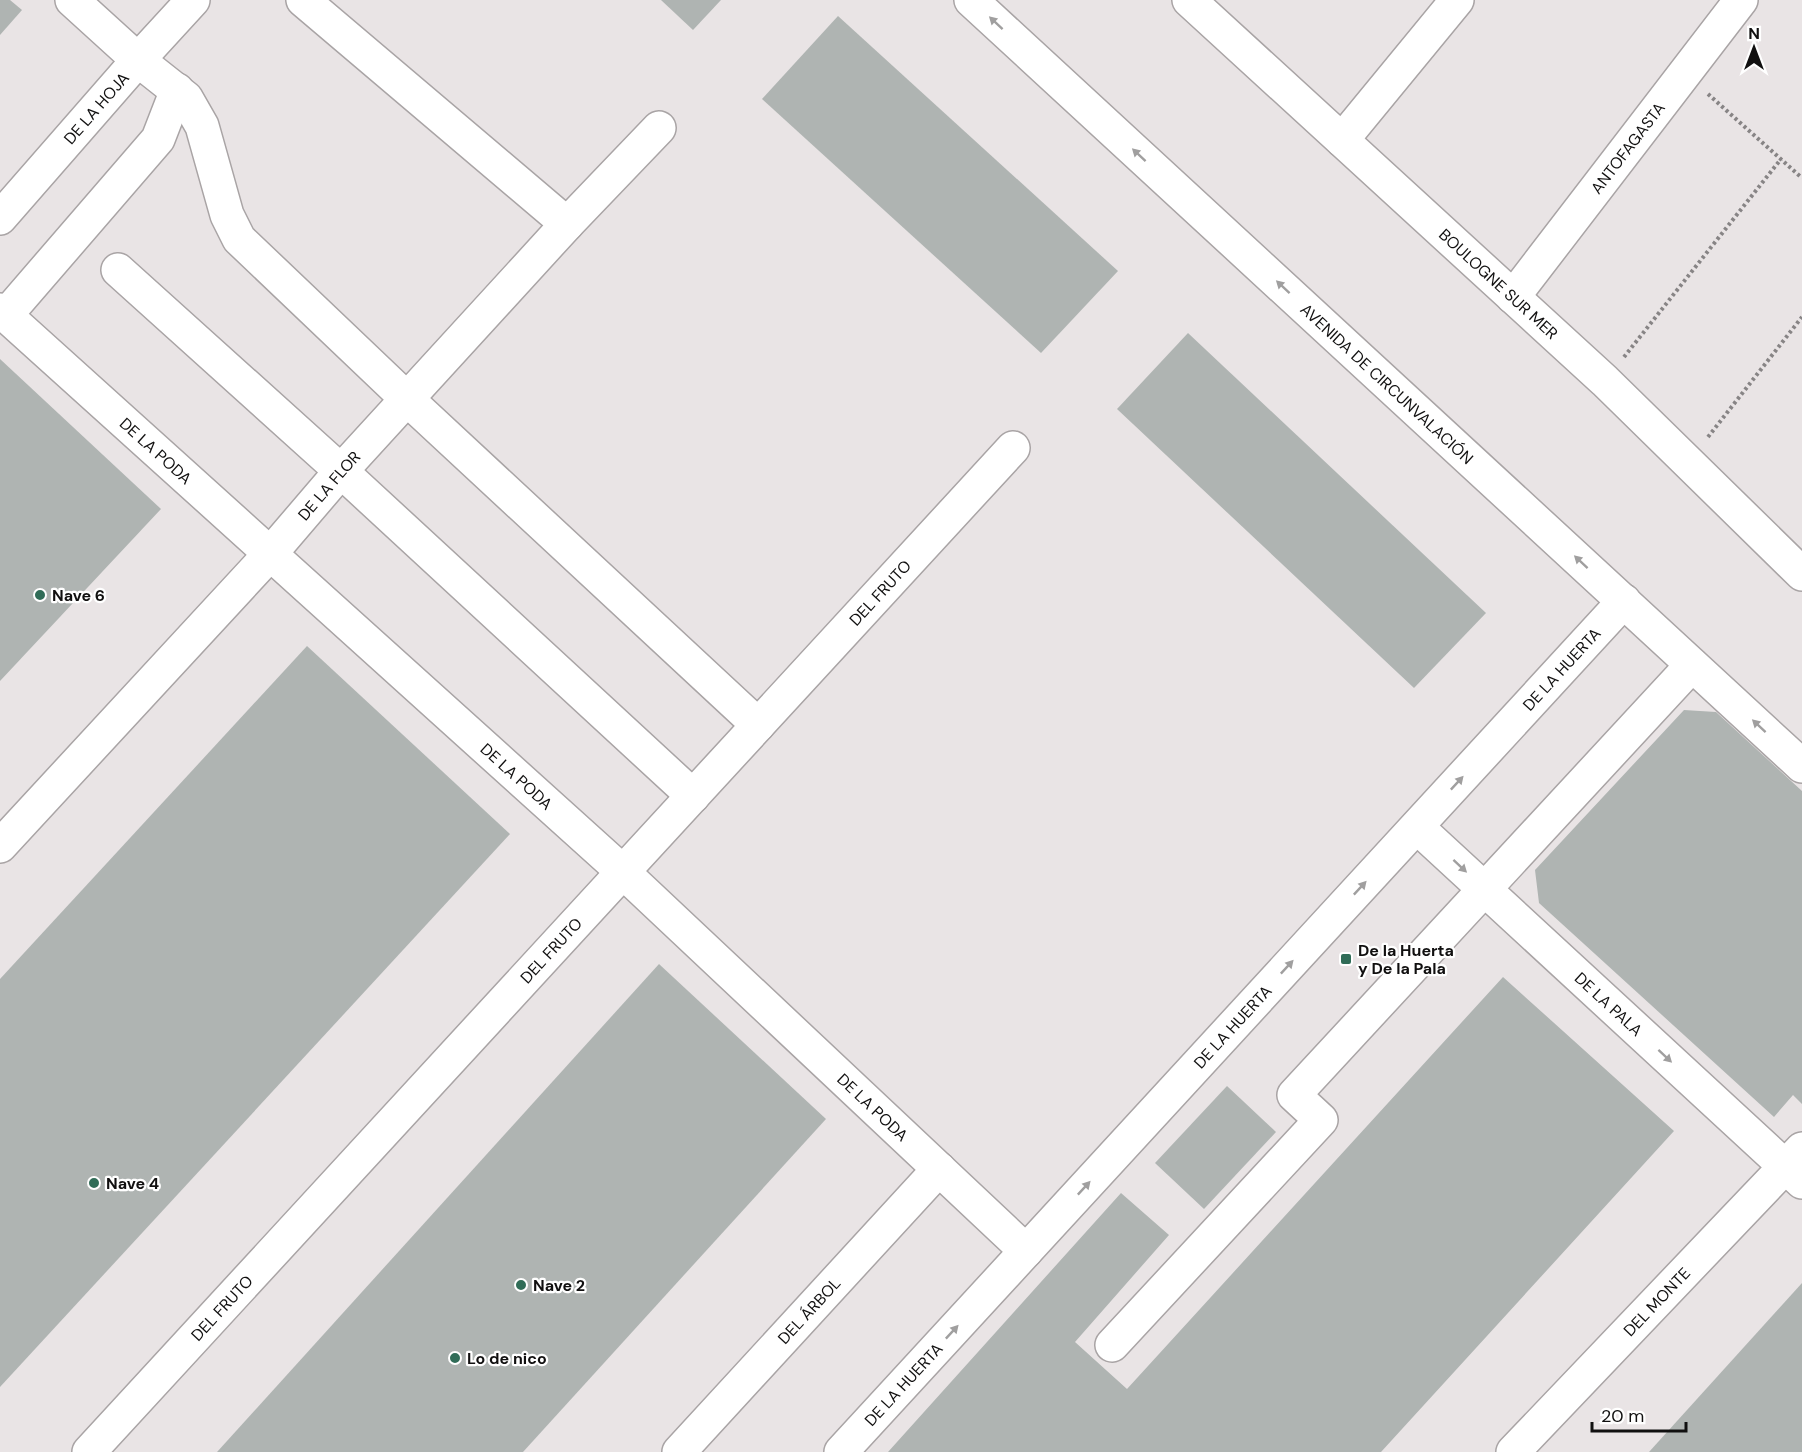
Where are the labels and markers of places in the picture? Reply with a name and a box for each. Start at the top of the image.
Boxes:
place label: Nave 6 [52,585,105,606]
marker: Nave 6 [33,588,47,602]
place label: De la Huerta y De la Pala [1358,940,1454,979]
marker: De la Huerta y De la Pala [1339,952,1353,966]
place label: Nave 4 [106,1173,159,1194]
marker: Nave 4 [87,1176,101,1190]
place label: Nave 2 [533,1275,585,1296]
marker: Nave 2 [514,1278,528,1292]
place label: Lo de nico [467,1348,547,1369]
marker: Lo de nico [448,1351,462,1365]

